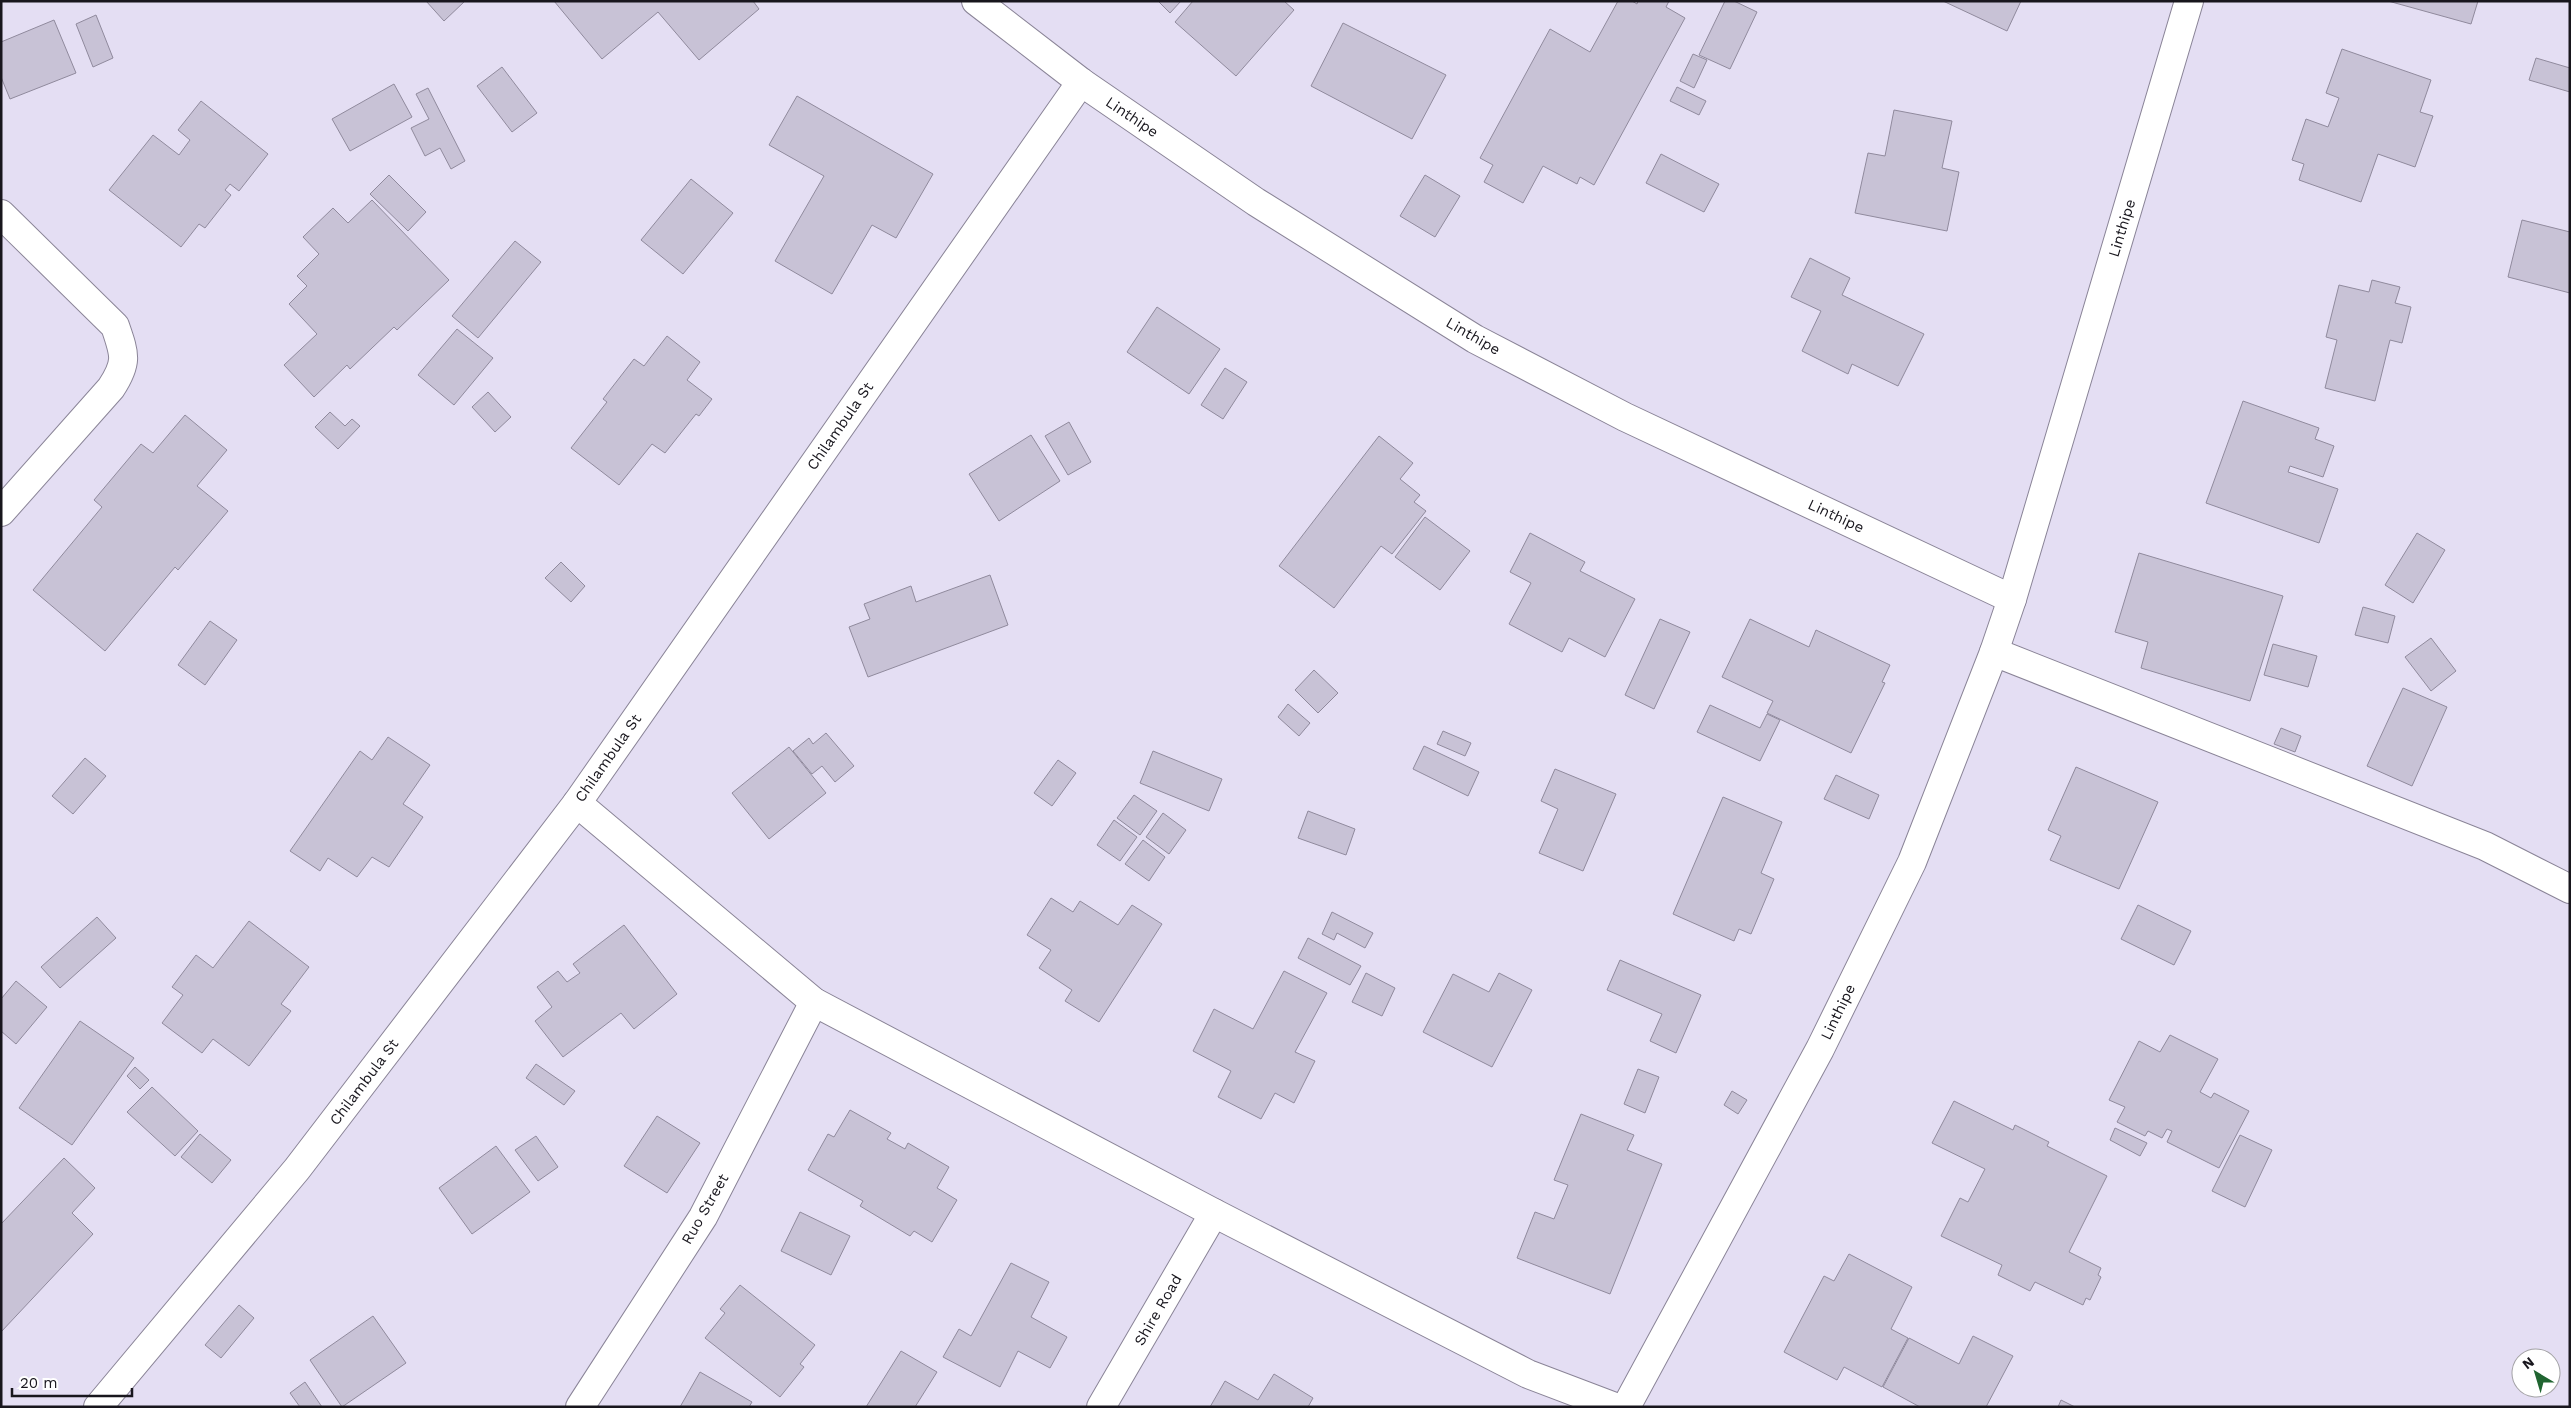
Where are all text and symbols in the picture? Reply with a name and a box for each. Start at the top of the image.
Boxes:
street label: Linthipe [1102,93,1162,141]
street label: Linthipe [2105,197,2139,259]
street label: Linthipe [1443,313,1503,359]
street label: Chilambula St [803,378,877,473]
street label: Linthipe [1805,495,1867,537]
street label: Chilambula St [571,710,645,805]
street label: Linthipe [1817,981,1859,1043]
street label: Chilambula St [326,1035,403,1129]
street label: Ruo Street [678,1170,733,1247]
street label: Shire Road [1130,1271,1186,1349]
north arrow [2511,1348,2561,1398]
text: N [2519,1353,2537,1372]
scale bar [12,1366,132,1398]
text: 20 m [20,1374,58,1392]

